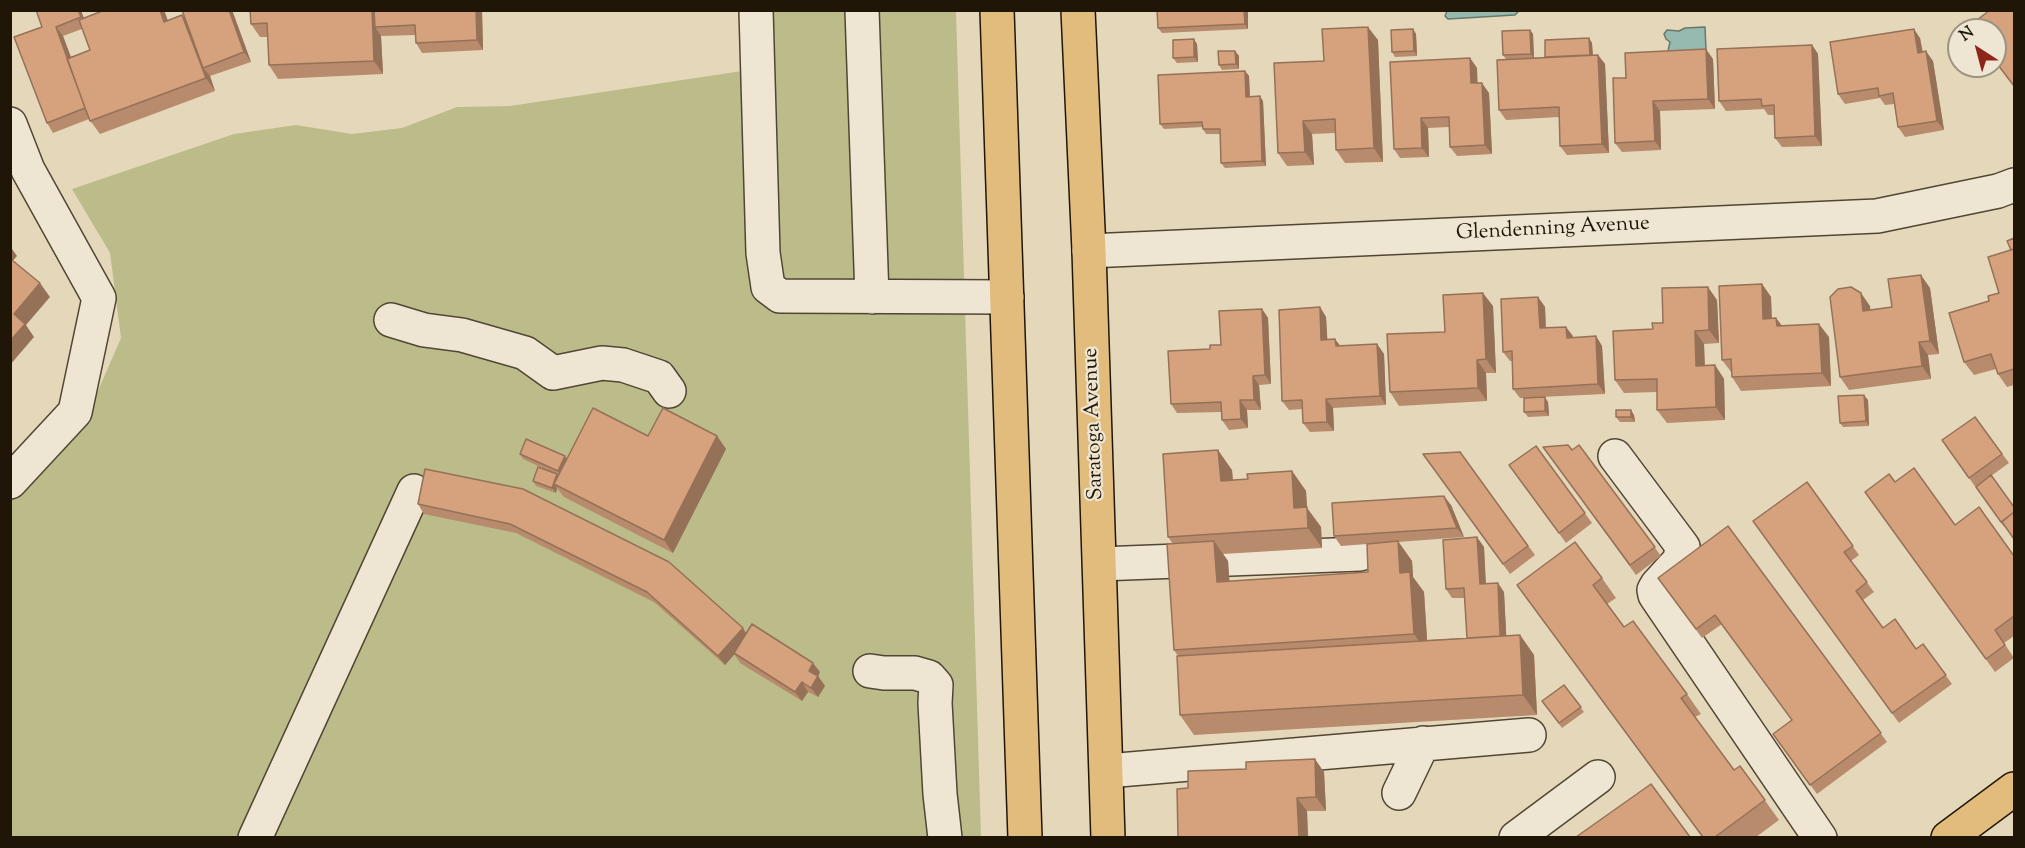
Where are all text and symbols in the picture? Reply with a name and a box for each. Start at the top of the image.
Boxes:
north arrow [1947,18,2007,78]
text: N [1955,22,1979,48]
street label: Glendenning Avenue [1455,212,1651,248]
street label: Saratoga Avenue [1080,347,1110,501]

